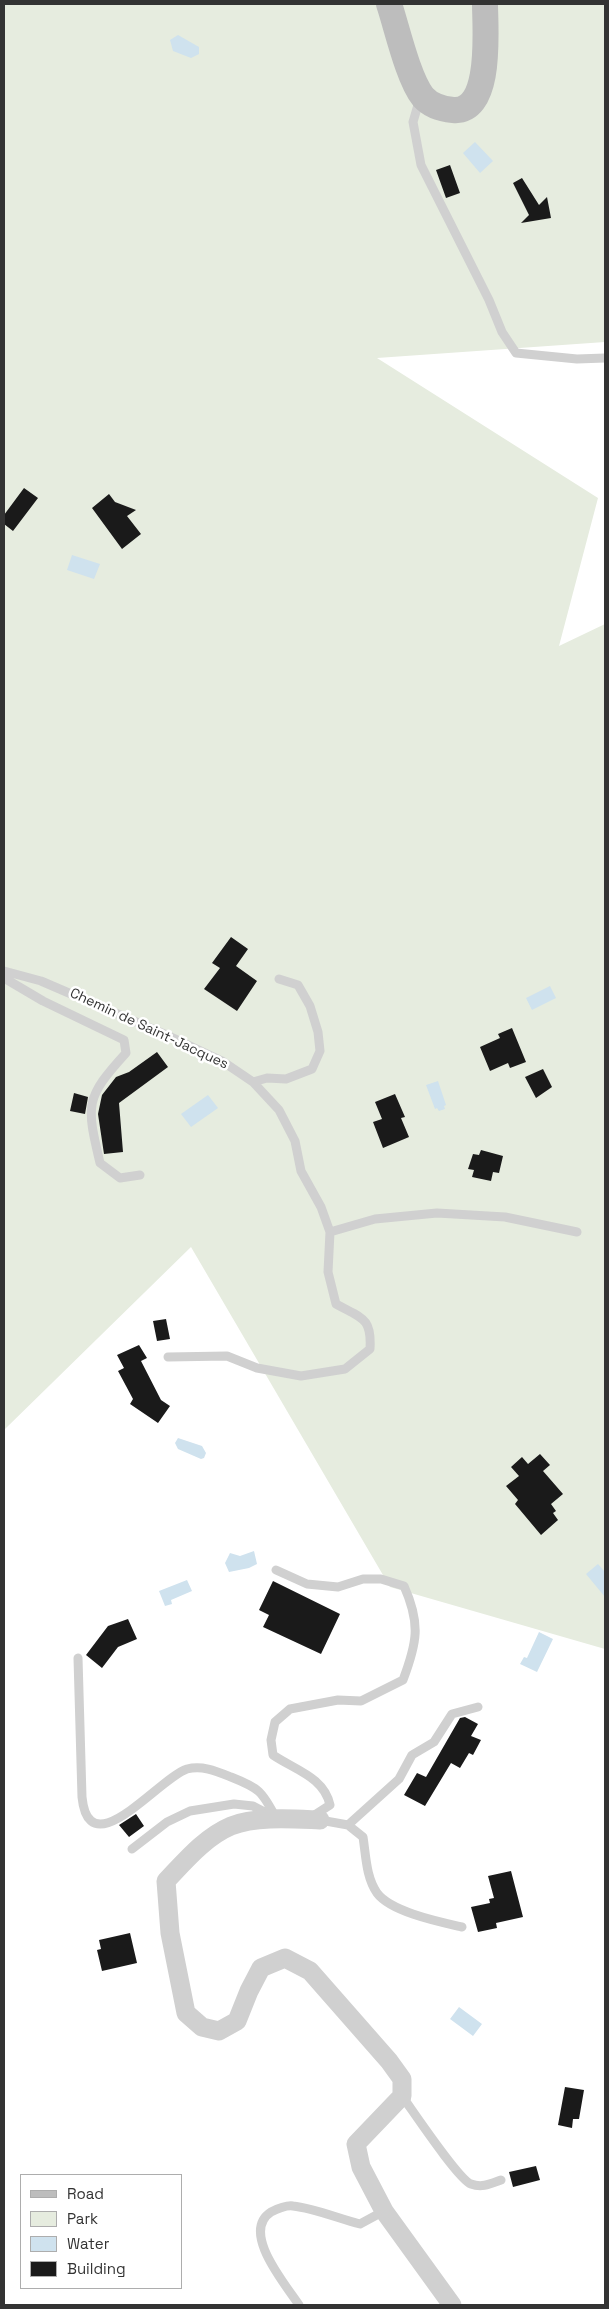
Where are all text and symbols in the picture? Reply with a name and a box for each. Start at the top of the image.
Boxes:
street label: Chemin de Saint-Jacques [67,985,231,1073]
legend [20,2174,182,2289]
text: Road [67,2184,104,2203]
text: Park [67,2209,98,2228]
text: Water [67,2234,109,2253]
text: Building [67,2259,126,2278]

